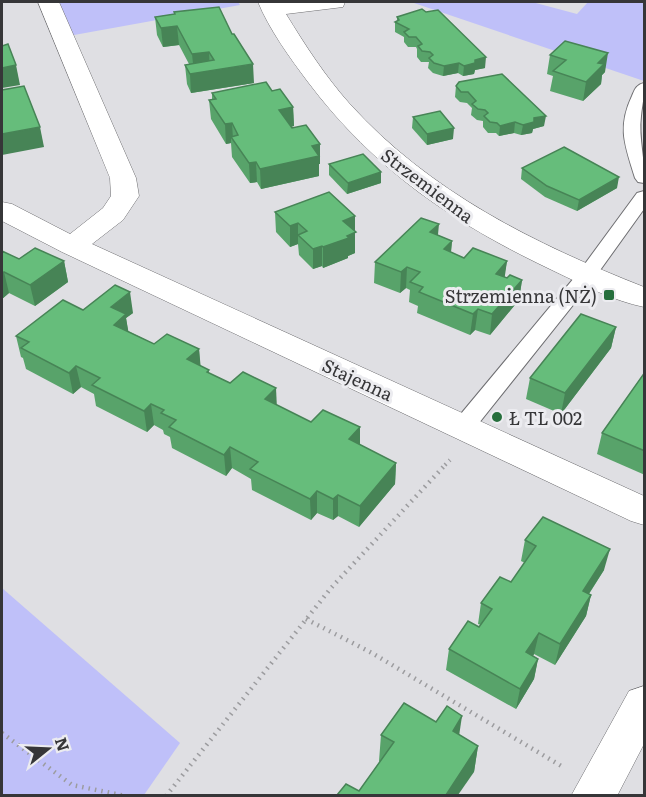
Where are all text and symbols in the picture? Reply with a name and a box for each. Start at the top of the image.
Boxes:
street label: Strzemienna [376,141,480,229]
place label: Strzemienna (NŻ) [445,282,597,309]
marker: Strzemienna (NŻ) [602,288,616,302]
street label: Stajenna [318,351,398,407]
place label: Ł TL 002 [509,404,582,431]
marker: Ł TL 002 [490,410,504,424]
north arrow [18,719,78,779]
text: N [50,734,77,754]

